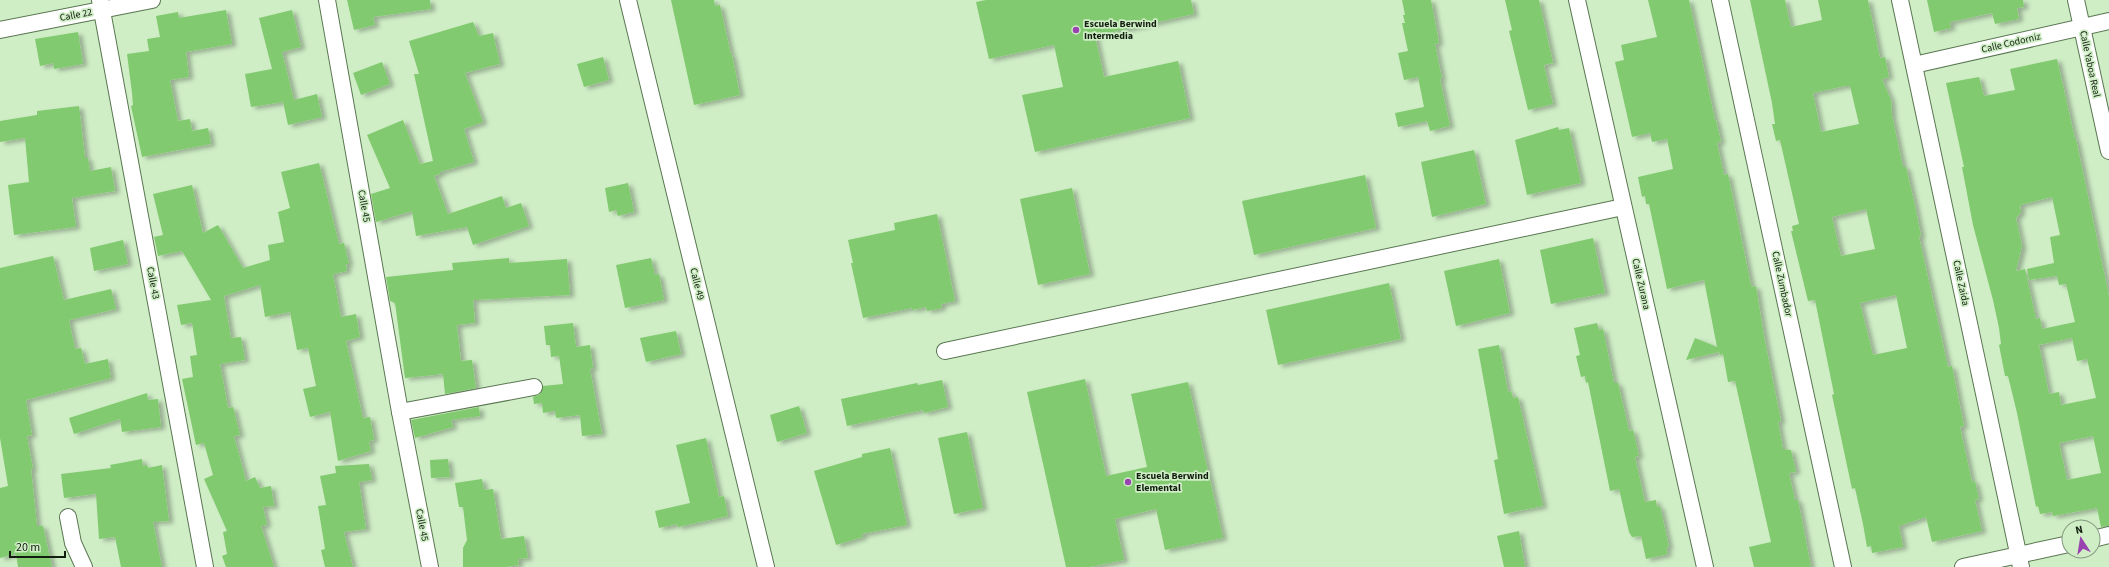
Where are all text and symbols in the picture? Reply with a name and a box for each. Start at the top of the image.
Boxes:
street label: Calle 22 [59,5,93,25]
place label: Escuela Berwind Intermedia [1084,17,1157,43]
marker: Escuela Berwind Intermedia [1071,25,1081,35]
street label: Calle Codorniz [1980,29,2042,57]
street label: Calle Yaboa Real [2076,29,2104,99]
street label: Calle 45 [354,189,374,223]
street label: Calle Zumbador [1768,250,1796,319]
street label: Calle Zurana [1628,257,1654,311]
street label: Calle Zaida [1949,259,1973,307]
street label: Calle 43 [143,266,163,300]
street label: Calle 49 [686,266,708,302]
place label: Escuela Berwind Elemental [1136,469,1209,495]
marker: Escuela Berwind Elemental [1123,477,1133,487]
street label: Calle 45 [412,508,432,542]
north arrow [2061,519,2101,559]
text: N [2074,522,2084,538]
scale bar [10,533,65,559]
text: 20 m [16,539,40,556]

